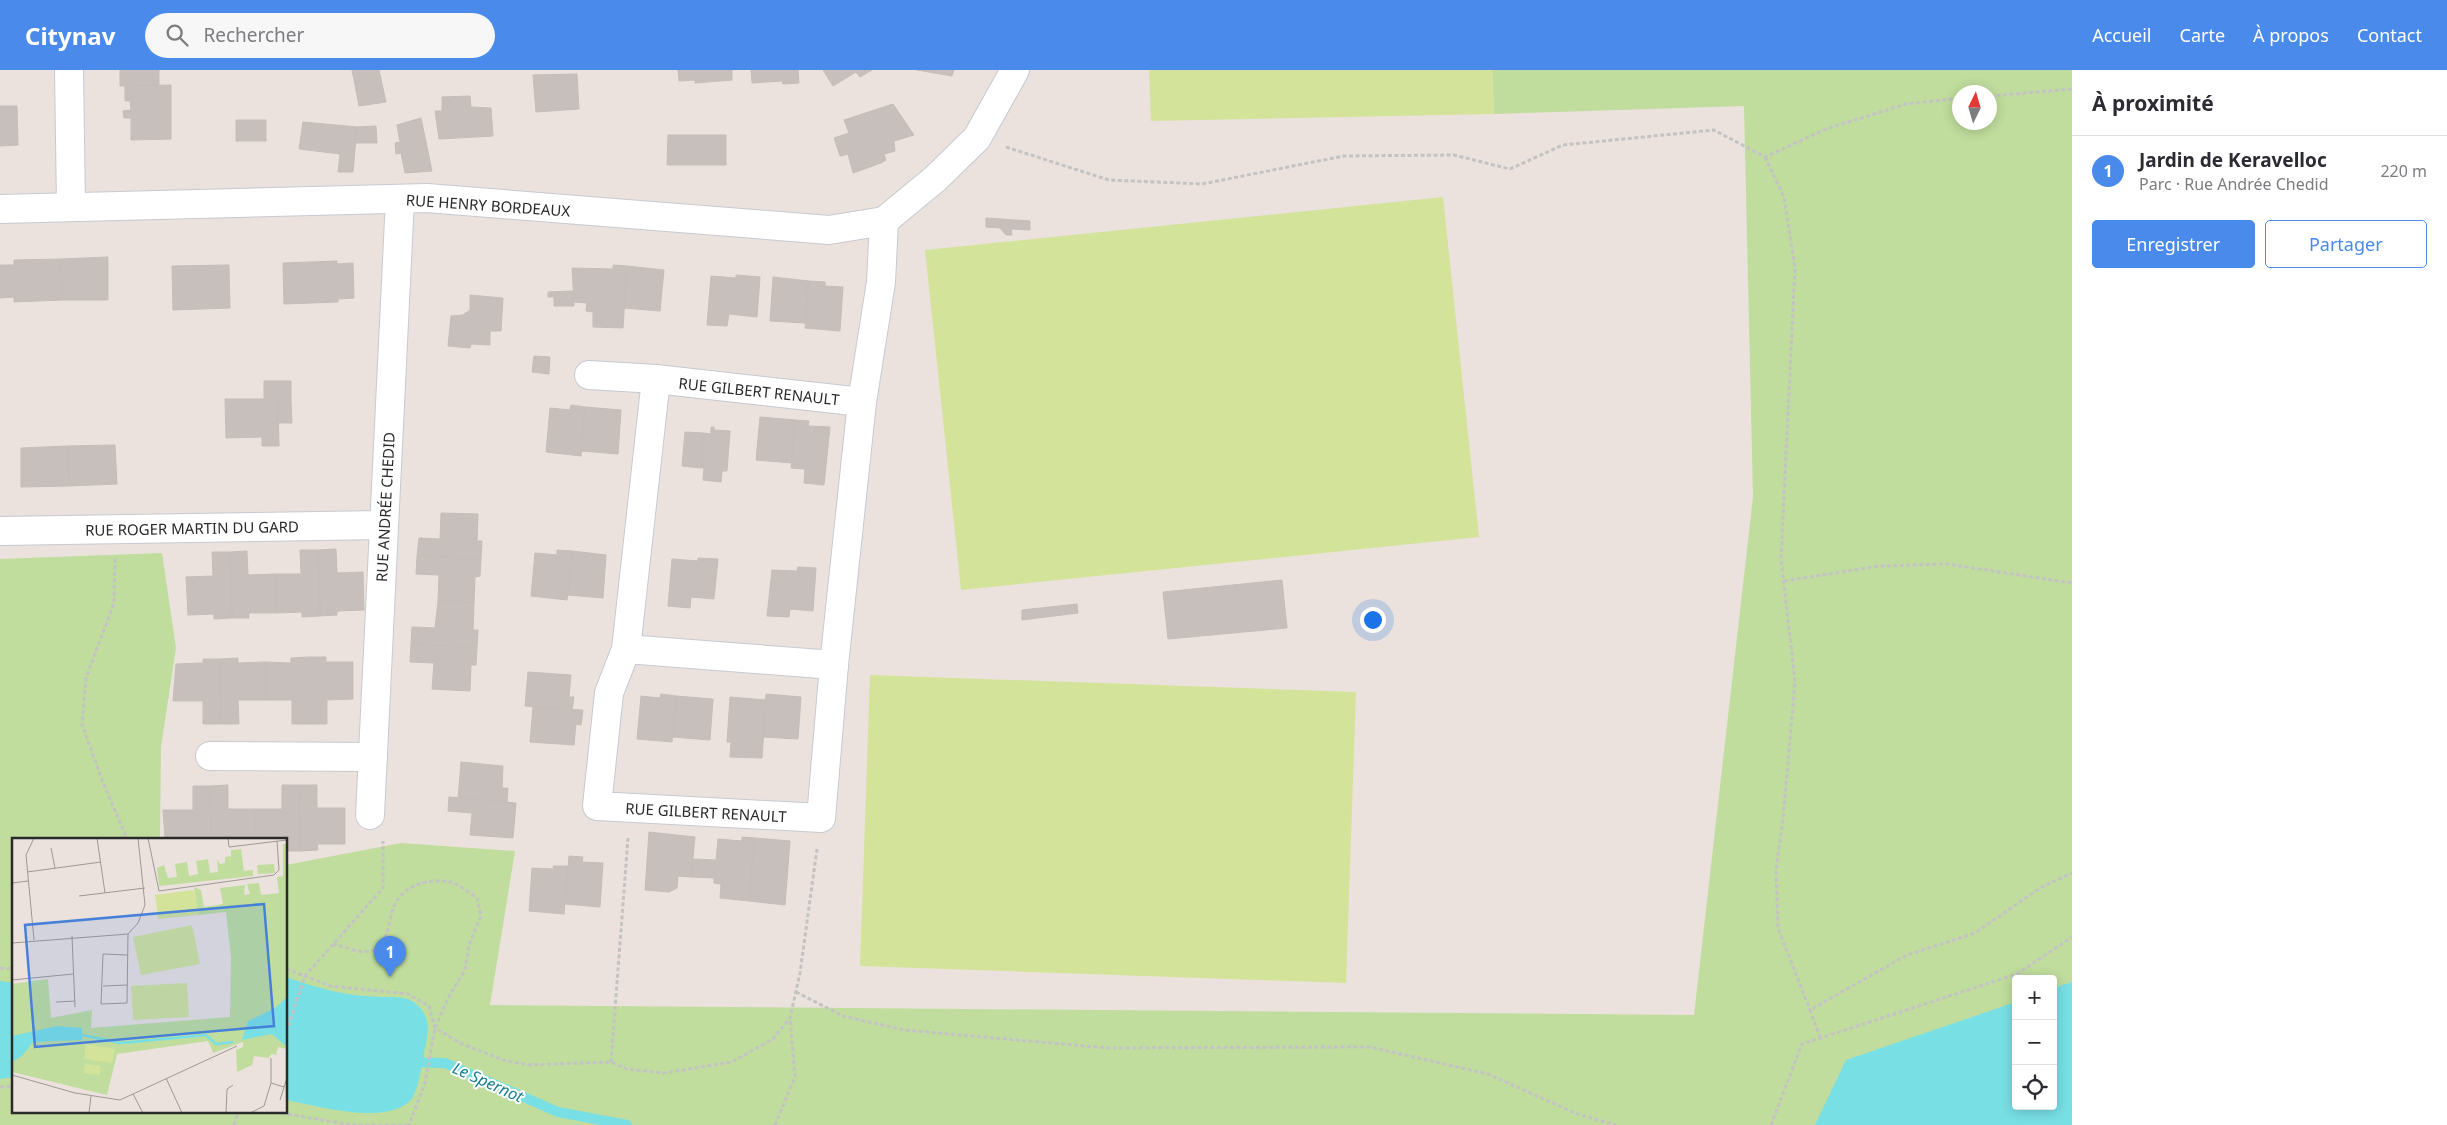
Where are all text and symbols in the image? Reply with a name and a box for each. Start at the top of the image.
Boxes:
search box [145,13,495,58]
text: Citynav [25,19,115,52]
icon: search [163,21,191,49]
text: Rechercher [203,22,304,48]
text: Accueil [2092,23,2152,47]
text: Carte [2180,23,2225,47]
text: À propos [2253,23,2329,47]
text: Contact [2357,23,2422,47]
north arrow [1952,85,1997,130]
text: À proximité [2092,89,2214,117]
text: Jardin de Keravelloc [2139,147,2327,173]
text: 1 [2103,160,2113,182]
text: 220 m [2380,160,2427,182]
text: Parc · Rue Andrée Chedid [2139,173,2329,195]
street label: RUE HENRY BORDEAUX [405,189,571,221]
button: Enregistrer [2092,220,2255,268]
button: Partager [2265,220,2427,268]
street label: RUE GILBERT RENAULT [678,373,841,409]
street label: RUE ANDRÉE CHEDID [371,431,399,583]
street label: RUE ROGER MARTIN DU GARD [85,516,299,540]
your location [1360,607,1386,633]
street label: RUE GILBERT RENAULT [625,798,788,826]
inset map [12,838,288,1112]
pin: 1 [374,936,406,977]
map controls [2012,975,2057,1110]
button: + [2012,975,2057,1020]
button: − [2012,1020,2057,1065]
water label: Le Spernot [449,1057,527,1108]
button: locate [2012,1065,2057,1110]

